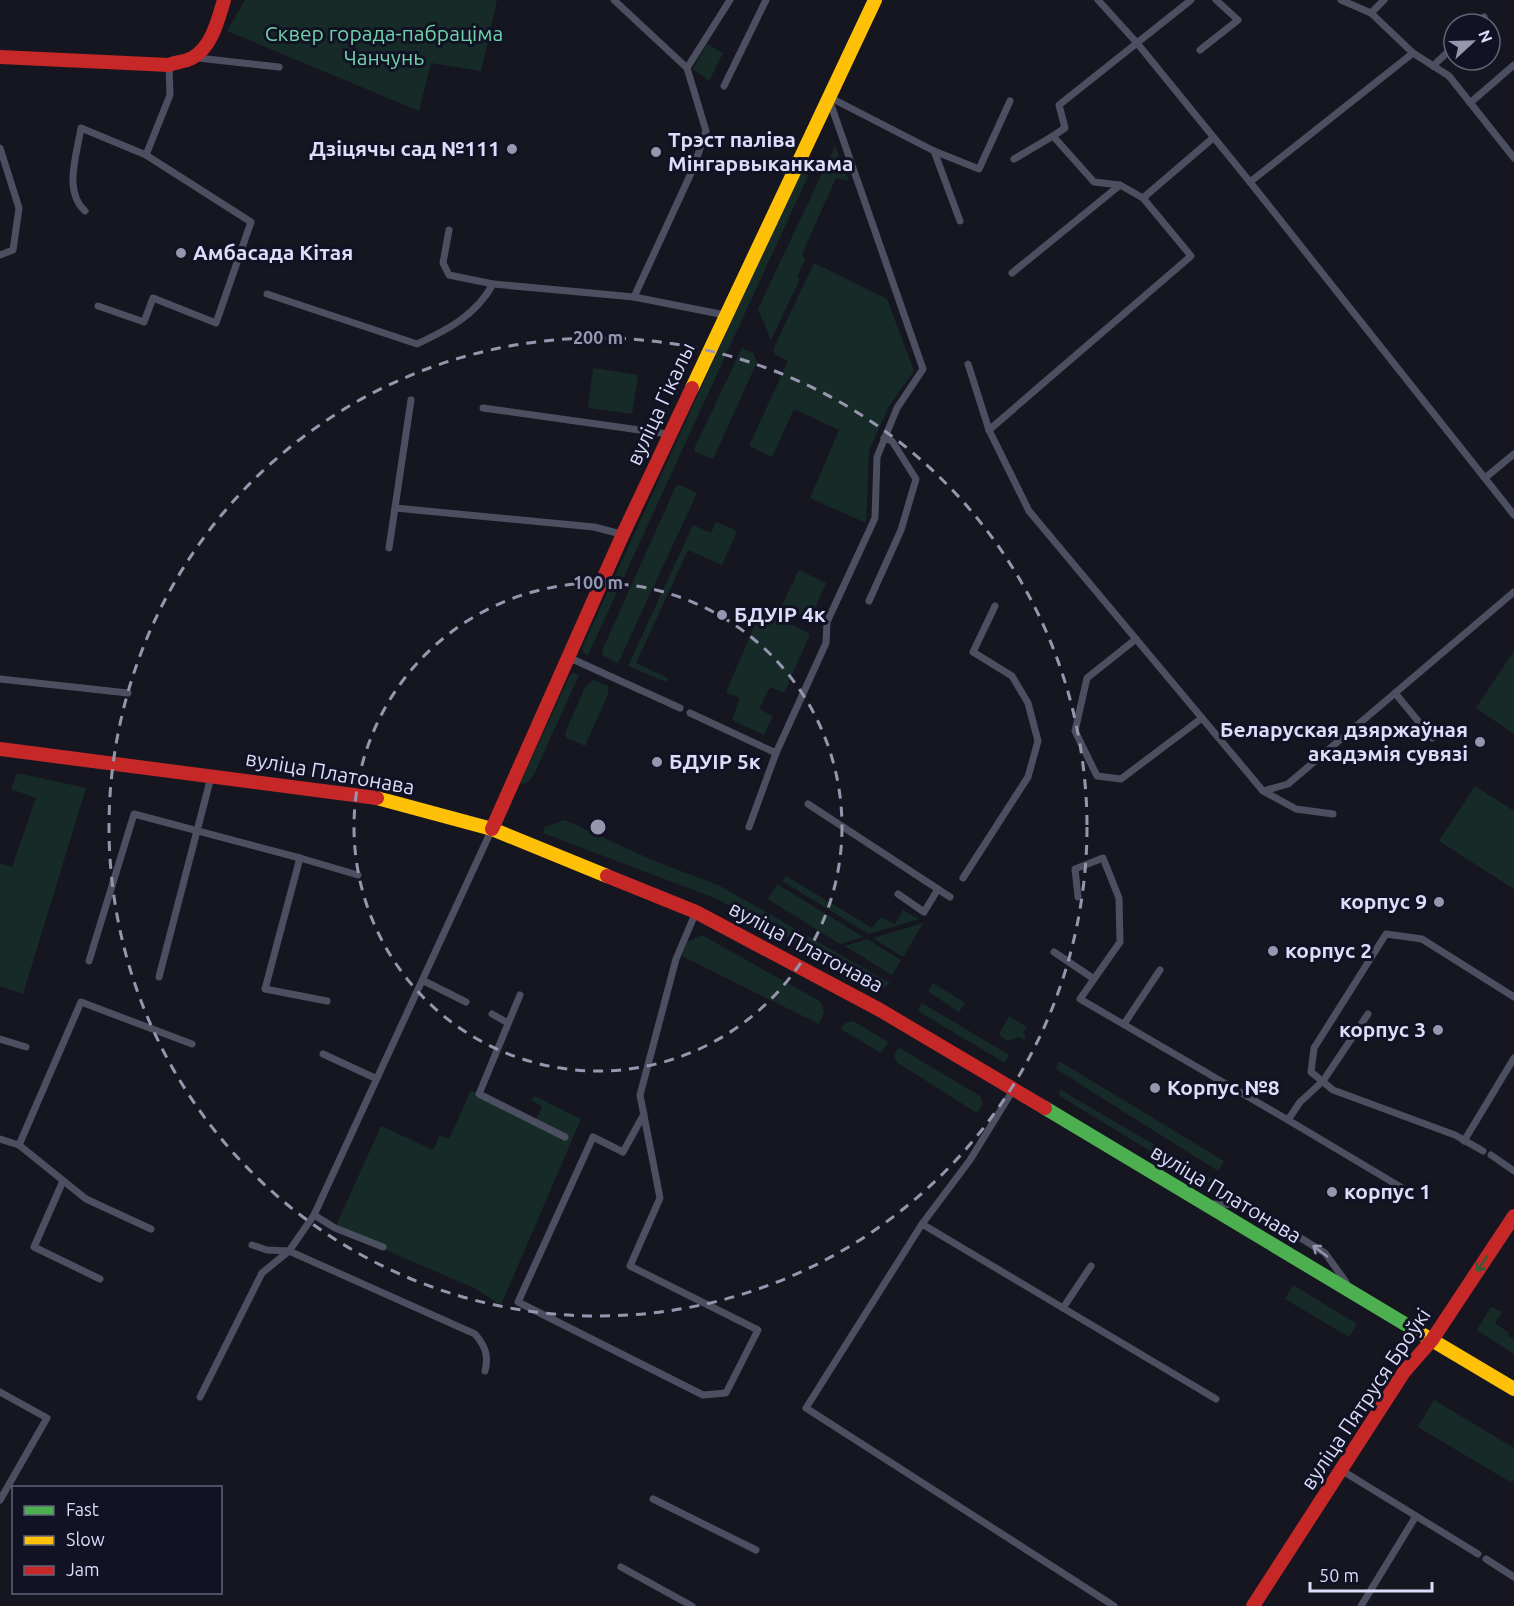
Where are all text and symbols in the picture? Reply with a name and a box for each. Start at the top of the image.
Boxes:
north arrow [1442,12,1502,72]
park label: Сквер горада-пабраціма Чанчунь [265,21,503,69]
text: N [1475,27,1496,45]
place label: Трэст паліва Мінгарвыканкама [668,127,853,175]
place label: Дзіцячы сад №111 [309,136,500,160]
marker: Дзіцячы сад №111 [505,142,519,156]
marker: Трэст паліва Мінгарвыканкама [649,145,663,159]
place label: Амбасада Кітая [193,240,353,264]
marker: Амбасада Кітая [174,246,188,260]
text: 200 m [573,327,623,347]
street label: вуліца Гікалы [621,338,699,469]
text: 100 m [573,572,623,592]
place label: БДУІР 4к [734,602,826,626]
marker: БДУІР 4к [715,608,729,622]
place label: Беларуская дзяржаўная акадэмія сувязі [1220,717,1468,765]
marker: Беларуская дзяржаўная акадэмія сувязі [1473,735,1487,749]
street label: вуліца Платонава [244,745,417,799]
place label: БДУІР 5к [669,749,761,773]
marker: БДУІР 5к [650,755,664,769]
centre of rings [588,817,608,837]
place label: корпус 9 [1340,889,1427,913]
street label: вуліца Платонава [725,895,888,997]
marker: корпус 9 [1432,895,1446,909]
place label: корпус 2 [1285,938,1372,962]
marker: корпус 2 [1266,944,1280,958]
place label: корпус 3 [1339,1017,1426,1041]
marker: корпус 3 [1431,1023,1445,1037]
place label: Корпус №8 [1167,1075,1280,1099]
marker: Корпус №8 [1148,1081,1162,1095]
street label: вуліца Платонава [1147,1139,1306,1248]
place label: корпус 1 [1344,1179,1431,1203]
marker: корпус 1 [1325,1185,1339,1199]
one-way arrow [1312,1245,1328,1258]
one-way arrow [1476,1256,1488,1272]
street label: вуліца Пятруся Броўкі [1296,1303,1435,1494]
legend [12,1486,222,1594]
text: Fast [66,1499,99,1519]
text: Slow [66,1529,105,1549]
scale bar [1310,1555,1432,1593]
text: Jam [66,1559,100,1579]
text: 50 m [1319,1565,1359,1585]

